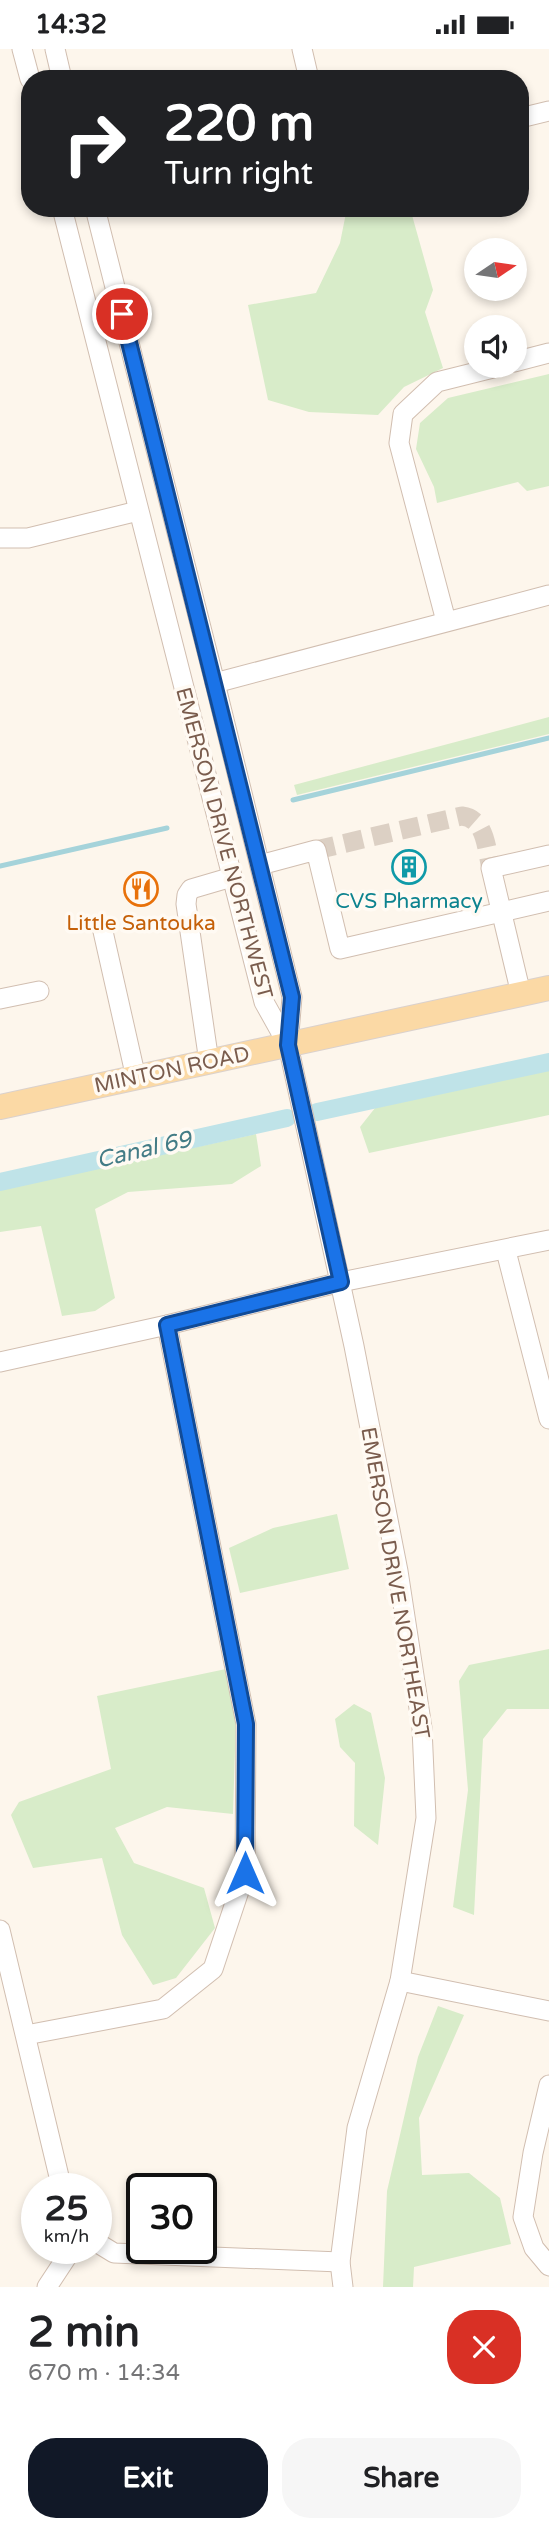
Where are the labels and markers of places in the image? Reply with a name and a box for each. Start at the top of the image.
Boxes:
pin [92,284,152,344]
building icon: CVS Pharmacy [390,848,428,886]
restaurant icon: Little Santouka [122,870,160,908]
place label: CVS Pharmacy [335,889,483,914]
place label: Little Santouka [66,911,216,936]

